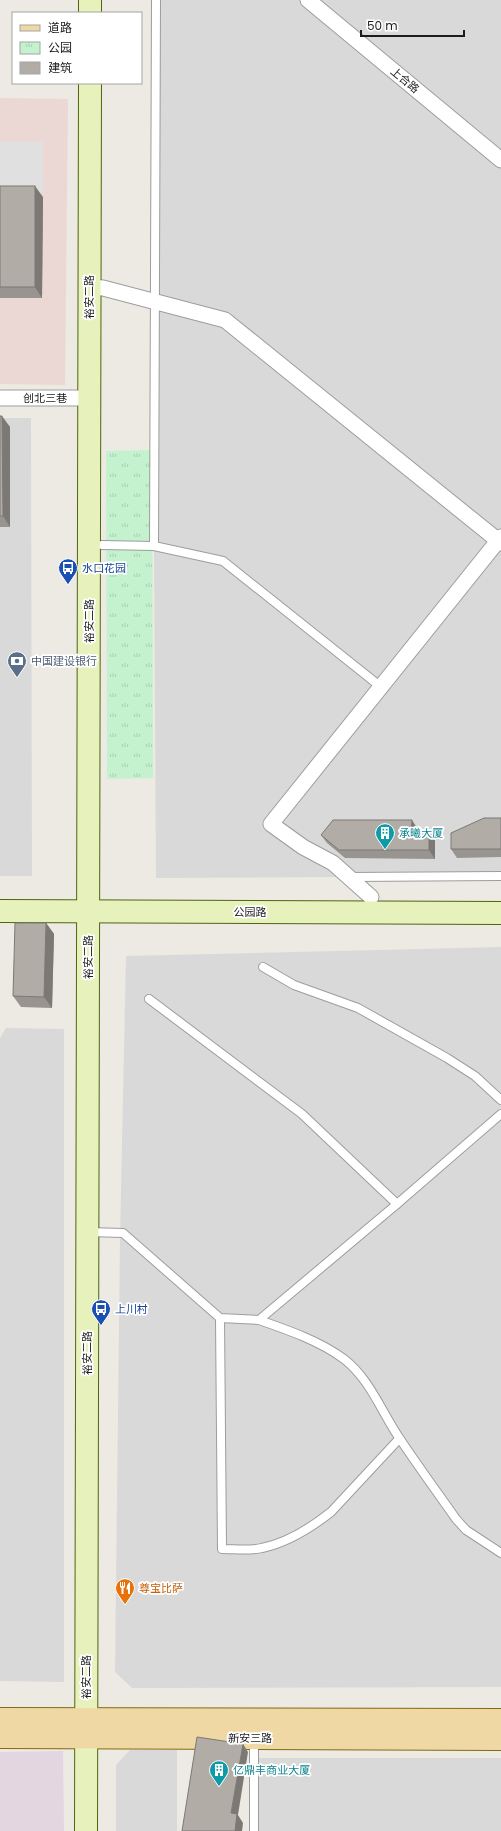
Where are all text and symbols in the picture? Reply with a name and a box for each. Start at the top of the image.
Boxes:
legend [12,12,142,84]
scale bar [361,12,464,38]
text: 50 m [367,17,398,34]
text: 道路 [48,19,72,36]
text: 公园 [48,39,72,56]
text: 建筑 [48,59,72,76]
street label: 上合路 [387,63,423,97]
street label: 裕安二路 [81,275,97,319]
street label: 创北三巷 [23,390,67,406]
bus stop icon: 水口花园 [57,557,79,585]
place label: 水口花园 [82,560,126,576]
street label: 裕安二路 [81,599,97,643]
bank icon: 中国建设银行 [6,650,28,678]
place label: 中国建设银行 [31,653,97,669]
building icon: 承曦大厦 [374,822,396,850]
place label: 承曦大厦 [399,825,443,841]
street label: 公园路 [234,904,267,920]
street label: 裕安二路 [80,935,96,979]
bus stop icon: 上川村 [90,1298,112,1326]
place label: 上川村 [115,1301,148,1317]
street label: 裕安二路 [79,1331,95,1375]
restaurant icon: 尊宝比萨 [114,1577,136,1605]
place label: 尊宝比萨 [139,1580,183,1596]
street label: 裕安二路 [78,1655,94,1699]
street label: 新安三路 [228,1730,272,1746]
building icon: 亿鼎丰商业大厦 [208,1759,230,1787]
place label: 亿鼎丰商业大厦 [233,1762,310,1778]

